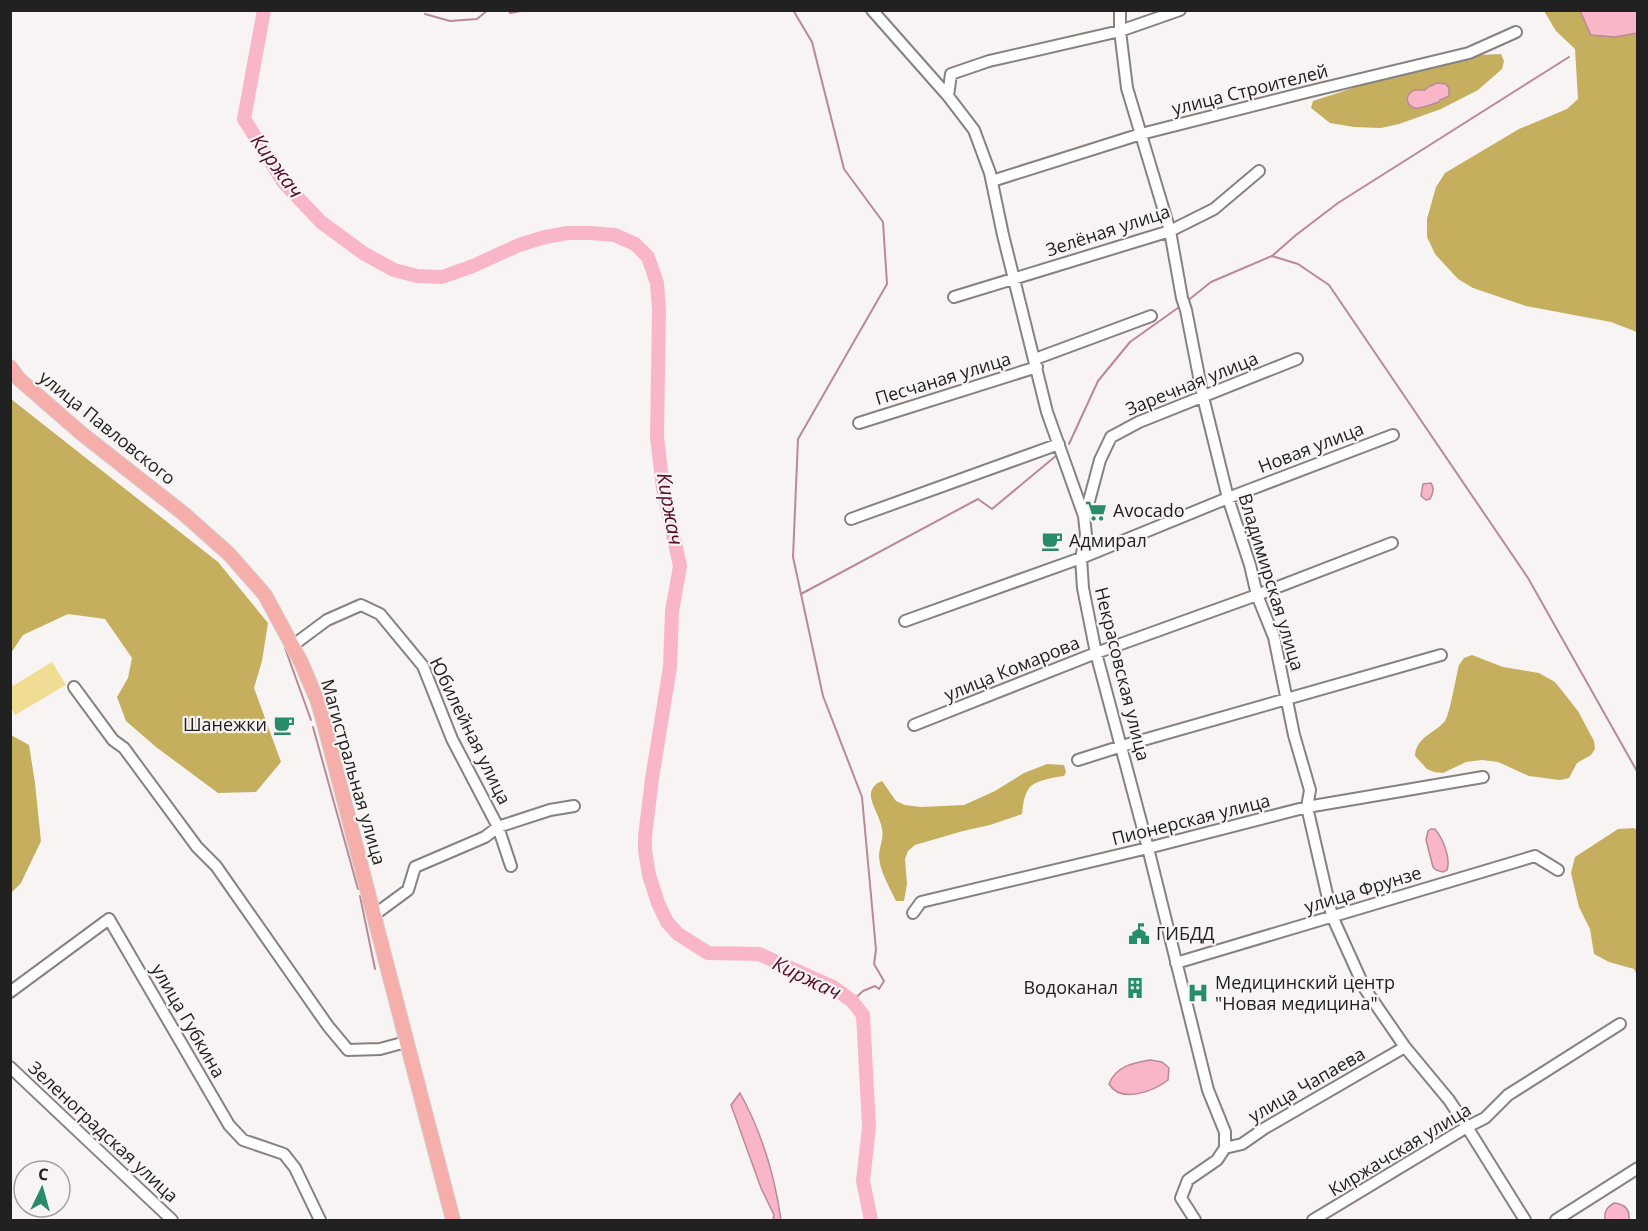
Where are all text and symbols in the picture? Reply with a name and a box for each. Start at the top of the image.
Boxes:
street label: улица Строителей [1169,58,1330,120]
water label: Киржач [245,128,310,203]
street label: Зелёная улица [1043,199,1173,261]
street label: Песчаная улица [872,346,1014,410]
street label: Заречная улица [1122,346,1261,421]
street label: улица Павловского [34,365,181,490]
street label: Новая улица [1254,416,1367,478]
water label: Киржач [651,470,690,547]
street label: Владимирская улица [1234,490,1310,673]
place label: Avocado [1113,498,1185,522]
supermarket icon: Avocado [1084,499,1108,523]
place label: Адмирал [1069,528,1147,552]
cafe icon: Адмирал [1040,529,1064,553]
street label: Некрасовская улица [1090,584,1156,763]
street label: улица Комарова [940,630,1083,706]
street label: Юбилейная улица [425,653,517,808]
street label: Магистральная улица [316,676,392,868]
place label: Шанежки [183,712,267,736]
cafe icon: Шанежки [272,713,296,737]
street label: Пионерская улица [1109,788,1272,850]
street label: улица Фрунзе [1301,860,1424,918]
place label: ГИБДД [1156,921,1215,945]
public building icon: ГИБДД [1127,922,1151,946]
water label: Киржач [768,949,846,1006]
street label: улица Губкина [146,959,231,1082]
place label: Медицинский центр "Новая медицина" [1215,970,1395,1015]
place label: Водоканал [1023,975,1118,999]
building icon: Водоканал [1123,976,1147,1000]
hospital icon: Медицинский центр "Новая медицина" [1186,981,1210,1005]
street label: улица Чапаева [1244,1041,1369,1127]
street label: Зеленоградская улица [23,1055,184,1207]
street label: Киржачская улица [1324,1097,1475,1201]
north arrow [12,1159,72,1219]
text: С [37,1163,49,1185]

